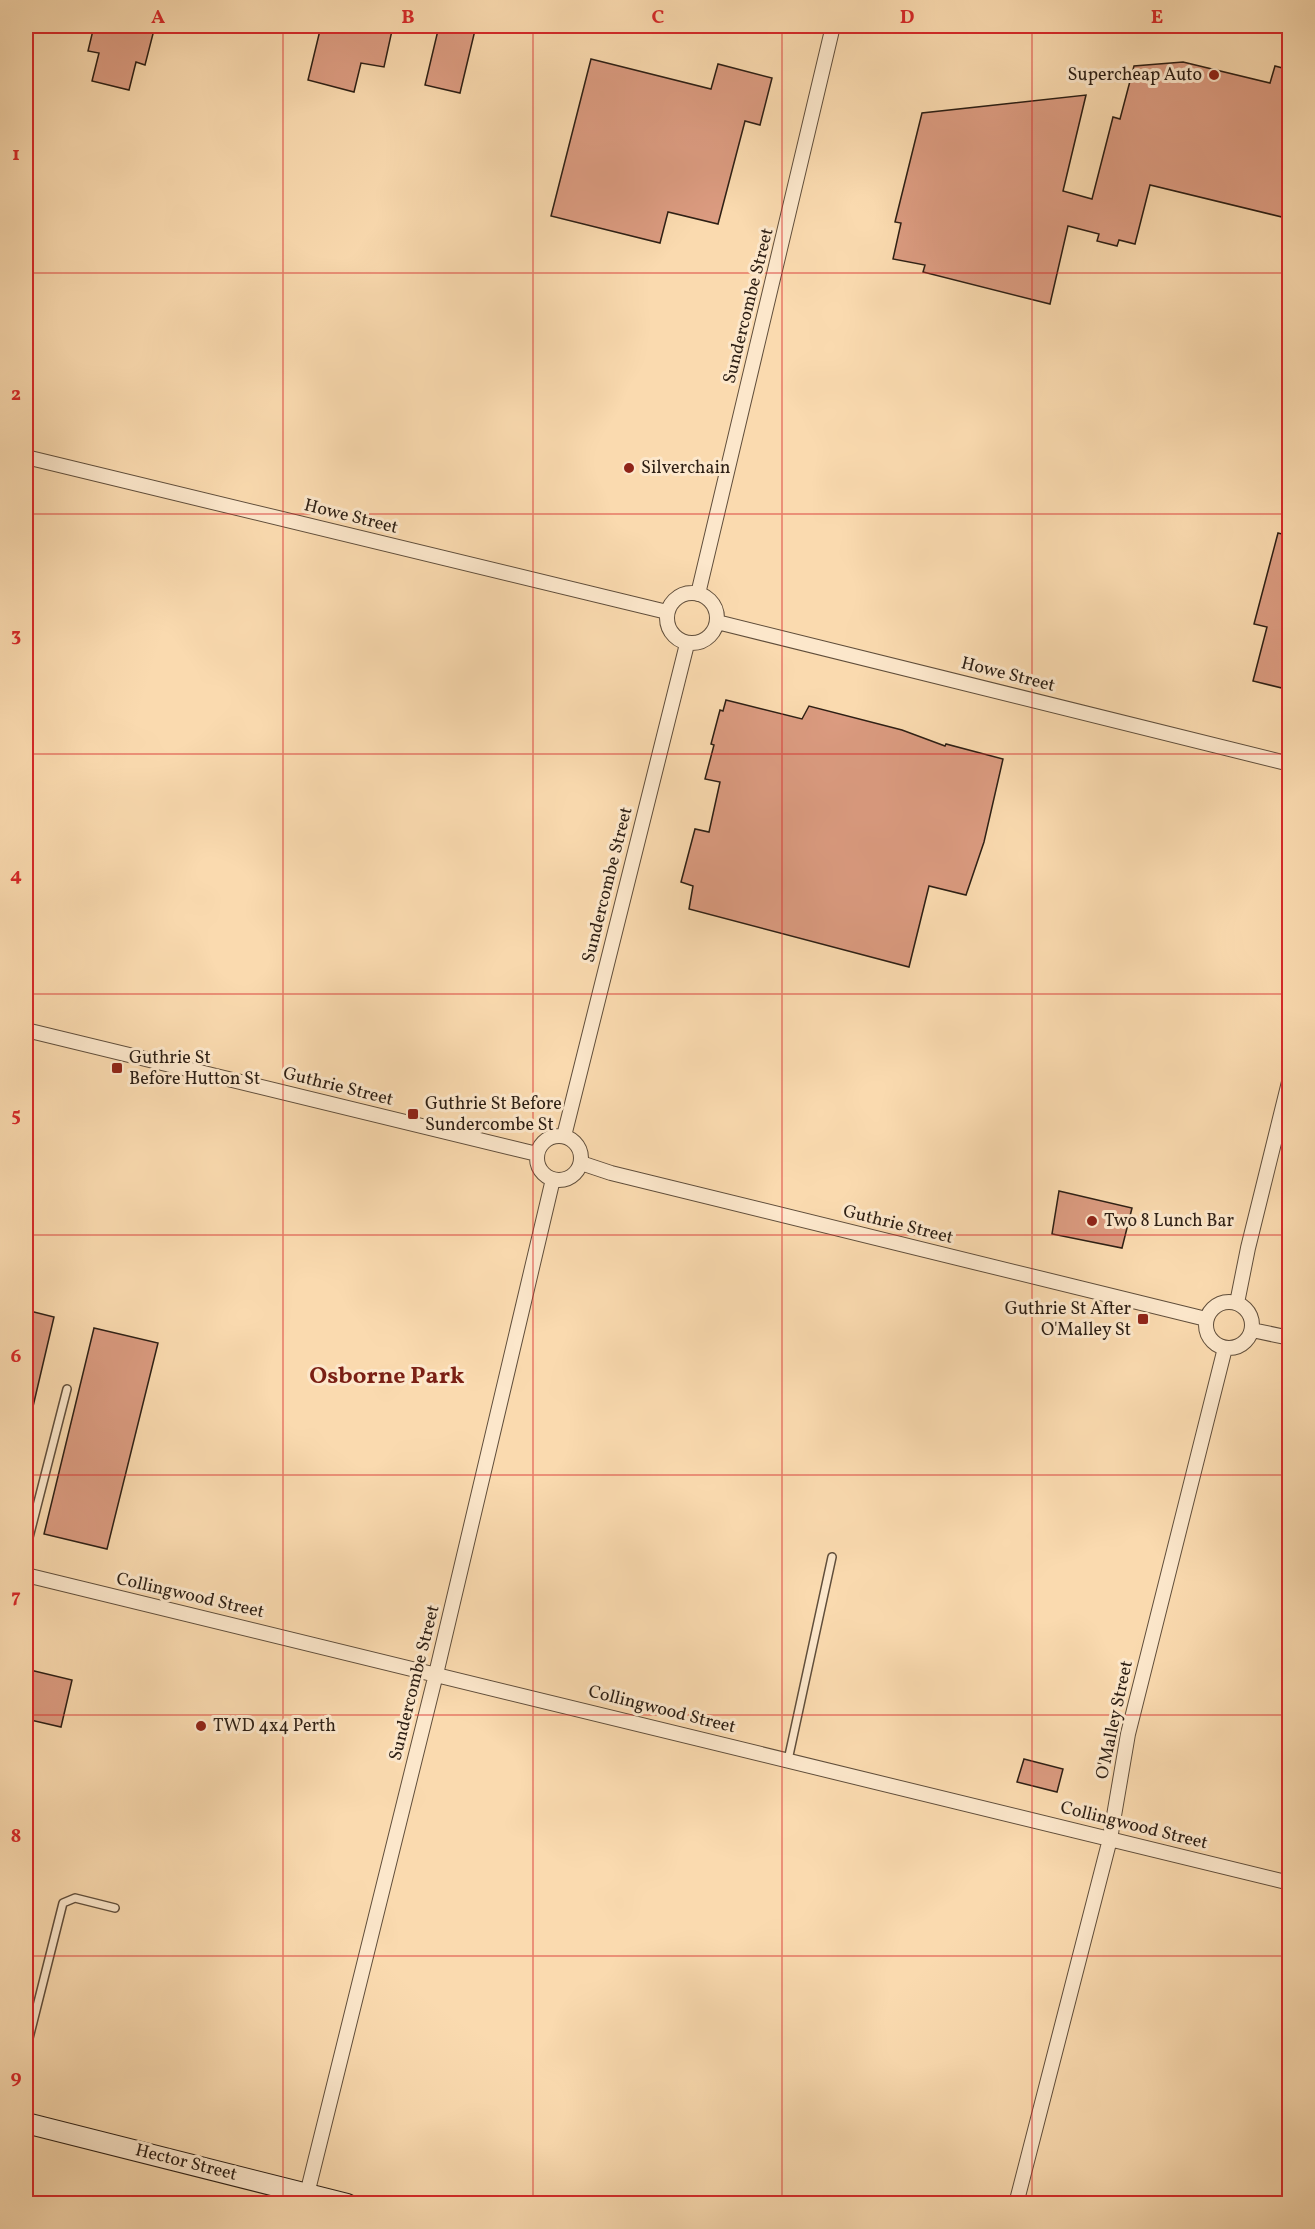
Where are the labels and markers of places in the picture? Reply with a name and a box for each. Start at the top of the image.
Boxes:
place label: Supercheap Auto [1068,63,1202,88]
marker: Supercheap Auto [1207,68,1221,82]
place label: Silverchain [641,456,731,481]
marker: Silverchain [622,461,636,475]
place label: Guthrie St Before Hutton St [129,1046,260,1092]
marker: Guthrie St Before Hutton St [110,1061,124,1075]
place label: Guthrie St Before Sundercombe St [425,1092,562,1138]
marker: Guthrie St Before Sundercombe St [406,1107,420,1121]
place label: Two 8 Lunch Bar [1104,1209,1234,1234]
marker: Two 8 Lunch Bar [1085,1214,1099,1228]
place label: Guthrie St After O'Malley St [1005,1297,1131,1343]
marker: Guthrie St After O'Malley St [1136,1312,1150,1326]
place label: TWD 4x4 Perth [213,1714,336,1739]
marker: TWD 4x4 Perth [194,1719,208,1733]

